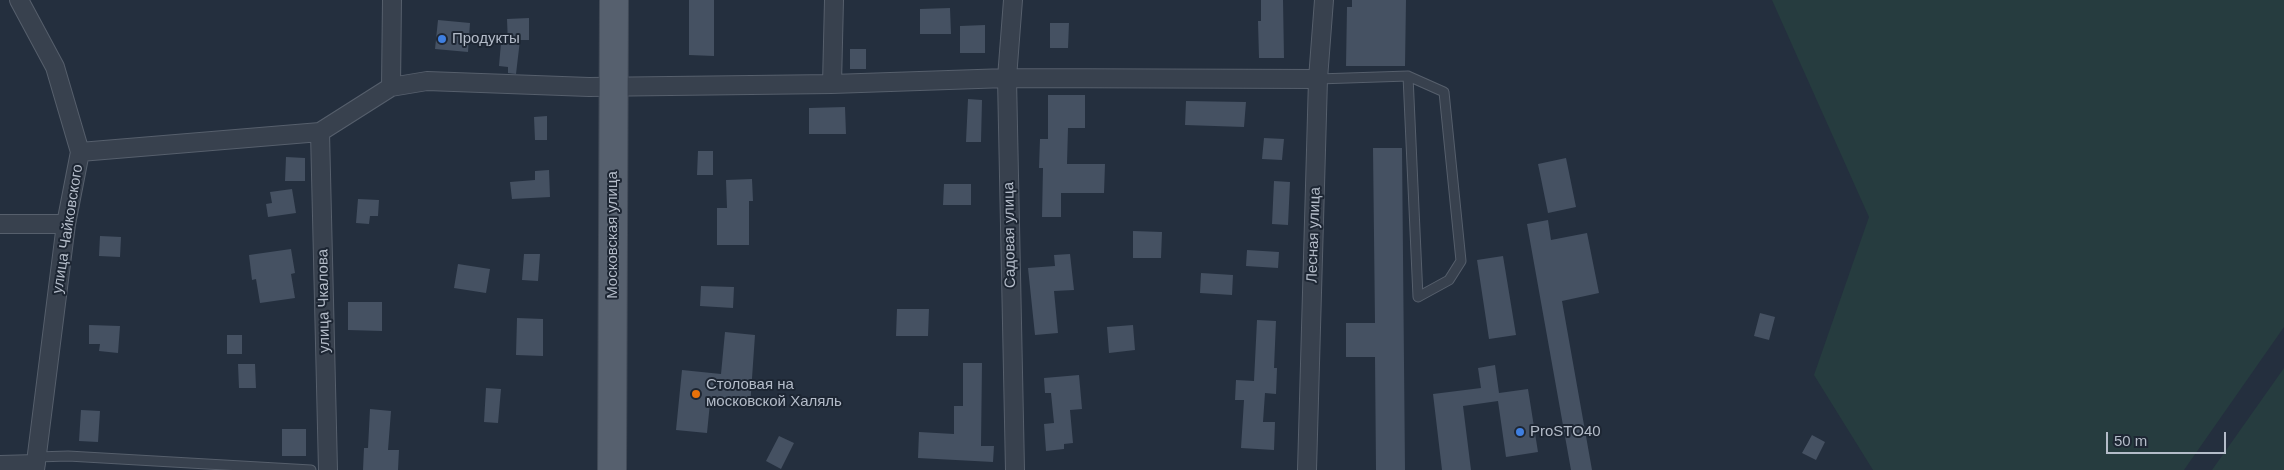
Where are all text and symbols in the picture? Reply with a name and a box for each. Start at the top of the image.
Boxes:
place label: Продукты [452,30,520,48]
marker: Продукты [436,33,448,45]
street label: улица Чайковского [49,163,87,295]
street label: Московская улица [604,171,622,299]
street label: Садовая улица [1000,182,1020,288]
street label: Лесная улица [1303,187,1325,283]
street label: улица Чкалова [314,249,334,353]
place label: Столовая на московской Халяль [706,376,842,411]
marker: Столовая на московской Халяль [690,388,702,400]
scale bar [2109,422,2229,454]
place label: ProSTO40 [1530,423,1601,441]
marker: ProSTO40 [1514,426,1526,438]
text: 50 m [2114,432,2147,449]

